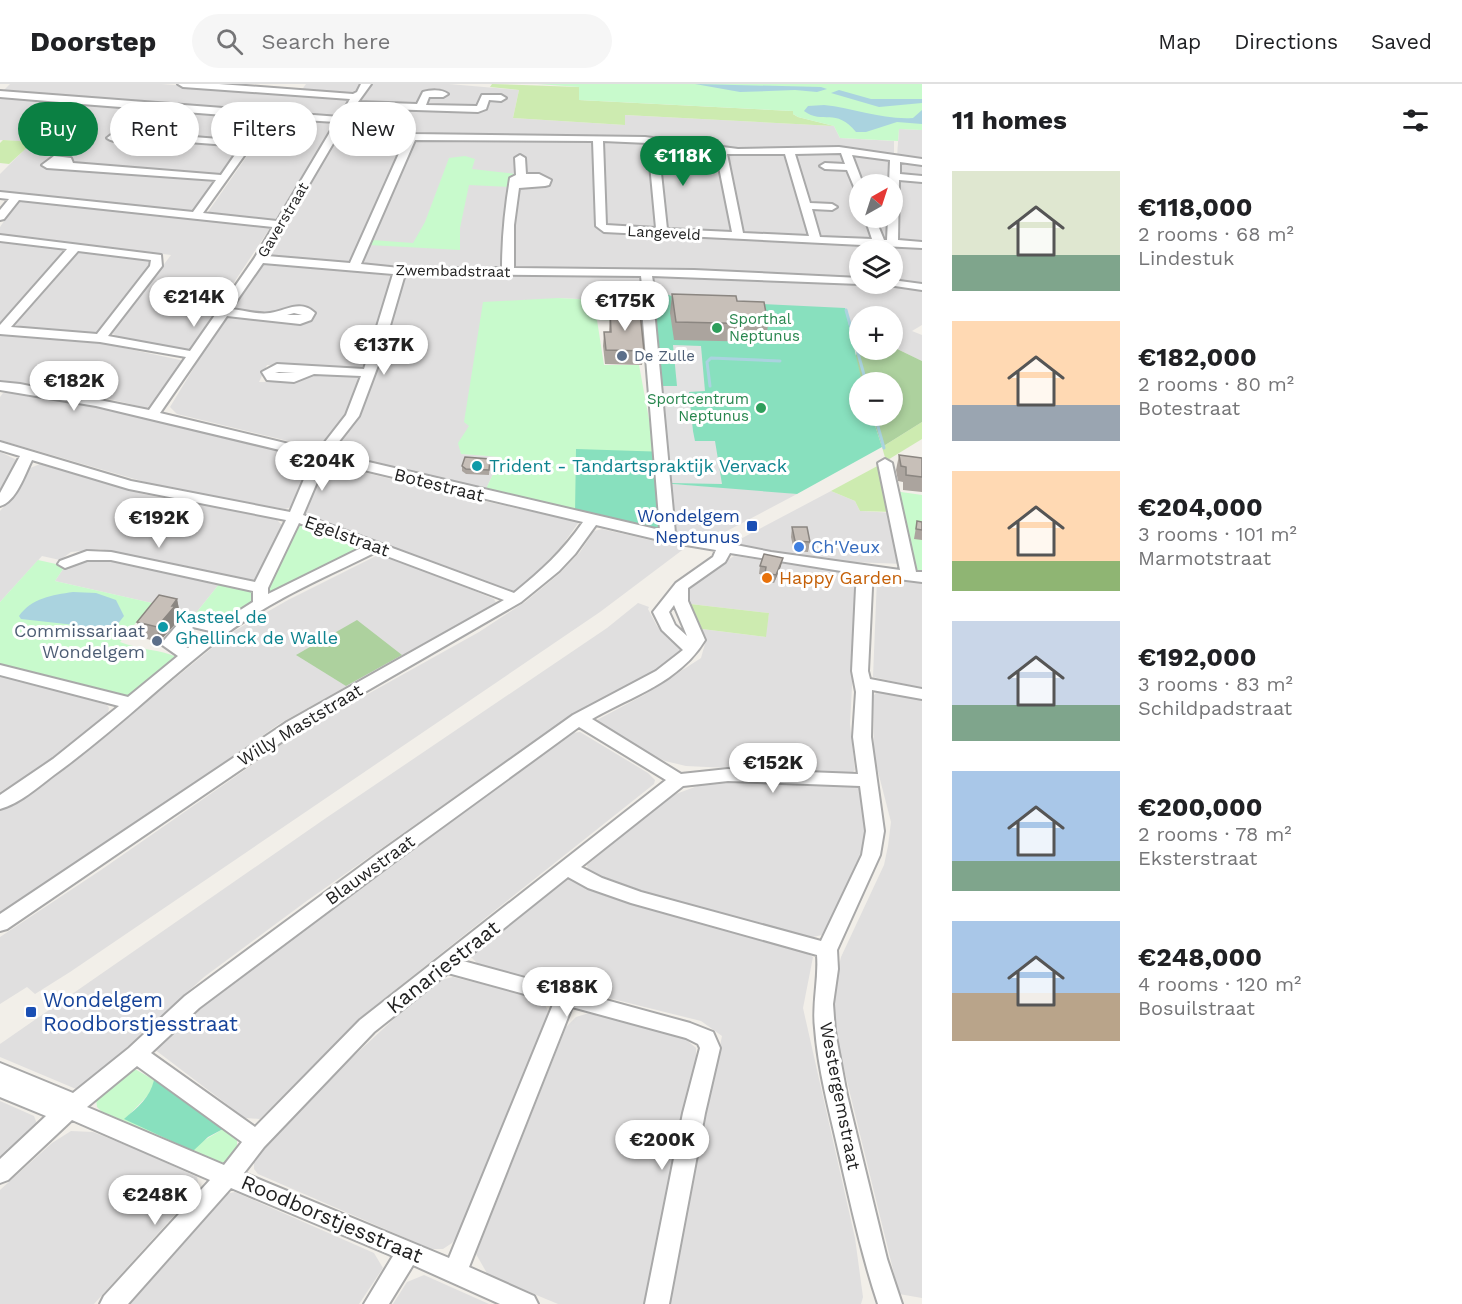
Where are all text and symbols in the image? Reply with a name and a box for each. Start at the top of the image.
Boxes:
search box [192,14,612,68]
text: Doorstep [30,25,156,58]
icon: search [213,25,246,58]
text: Search here [261,29,390,54]
text: Map [1158,29,1201,54]
text: Directions [1234,29,1338,54]
text: Saved [1371,29,1432,54]
chip: Buy [18,102,98,156]
chip: Rent [110,102,199,156]
chip: Filters [211,102,317,156]
chip: New [329,102,416,156]
icon: filters [1399,104,1432,137]
text: 11 homes [952,105,1067,135]
pin: €118K [641,136,725,187]
text: €118K [654,143,712,167]
north arrow [849,174,903,228]
map controls [849,174,903,426]
street label: Gaverstraat [254,179,313,261]
text: €118,000 [1138,192,1253,222]
icon: home [1000,195,1072,267]
street label: Langeveld [627,222,701,244]
text: 2 rooms · 68 m² [1138,222,1294,246]
button: layers [849,240,903,294]
text: Lindestuk [1138,246,1234,270]
street label: Zwembadstraat [395,261,511,281]
pin: €214K [152,277,236,328]
pin: €175K [583,281,667,332]
text: €214K [163,284,225,308]
text: €175K [595,288,655,312]
button: + [849,306,903,360]
place label: Sporthal Neptunus [729,310,800,345]
marker: Sporthal Neptunus [710,321,724,335]
pin: €137K [342,325,426,376]
text: €137K [354,332,414,356]
text: €182,000 [1138,342,1257,372]
icon: home [1000,345,1072,417]
place label: De Zulle [634,347,695,365]
marker: De Zulle [615,349,629,363]
pin: €182K [32,361,116,412]
text: €182K [44,368,104,392]
button: − [849,372,903,426]
text: 2 rooms · 80 m² [1138,372,1294,396]
place label: Sportcentrum Neptunus [647,390,749,425]
text: Botestraat [1138,396,1240,420]
marker: Sportcentrum Neptunus [754,401,768,415]
pin: €204K [280,441,364,492]
text: €204K [289,448,355,472]
place label: Trident - Tandartspraktijk Vervack [489,455,787,476]
marker: Trident - Tandartspraktijk Vervack [470,459,484,473]
street label: Botestraat [392,463,487,506]
text: €204,000 [1138,492,1263,522]
icon: home [1000,495,1072,567]
pin: €192K [117,498,201,549]
text: €192K [129,505,189,529]
place label: Wondelgem Neptunus [637,505,740,547]
street label: Egelstraat [302,511,393,561]
marker: Wondelgem Neptunus [745,519,759,533]
text: 3 rooms · 101 m² [1138,522,1297,546]
place label: Ch'Veux [811,536,880,557]
marker: Ch'Veux [792,540,806,554]
text: Marmotstraat [1138,546,1271,570]
place label: Happy Garden [779,567,903,588]
marker: Happy Garden [760,571,774,585]
place label: Kasteel de Ghellinck de Walle [175,606,338,648]
place label: Commissariaat Wondelgem [14,620,145,662]
marker: Kasteel de Ghellinck de Walle [156,620,170,634]
marker: Commissariaat Wondelgem [150,634,164,648]
text: €192,000 [1138,642,1257,672]
icon: home [1000,645,1072,717]
text: 3 rooms · 83 m² [1138,672,1293,696]
street label: Willy Maststraat [234,679,366,770]
text: Schildpadstraat [1138,696,1292,720]
pin: €152K [731,743,815,794]
text: €152K [743,750,803,774]
text: €200,000 [1138,792,1263,822]
icon: home [1000,795,1072,867]
text: 2 rooms · 78 m² [1138,822,1292,846]
street label: Blauwstraat [321,830,419,909]
text: Eksterstraat [1138,846,1258,870]
street label: Kanariestraat [381,915,504,1019]
text: €248,000 [1138,942,1262,972]
icon: home [1000,945,1072,1017]
pin: €188K [525,967,609,1018]
text: 4 rooms · 120 m² [1138,972,1301,996]
text: €188K [536,974,598,998]
place label: Wondelgem Roodborstjesstraat [43,987,238,1036]
text: Bosuilstraat [1138,996,1255,1020]
marker: Wondelgem Roodborstjesstraat [24,1005,38,1019]
street label: Westergemstraat [816,1020,865,1172]
pin: €200K [620,1120,704,1171]
text: €200K [629,1127,695,1151]
street label: Roodborstjesstraat [238,1169,427,1268]
pin: €248K [113,1175,197,1226]
text: €248K [122,1182,188,1206]

